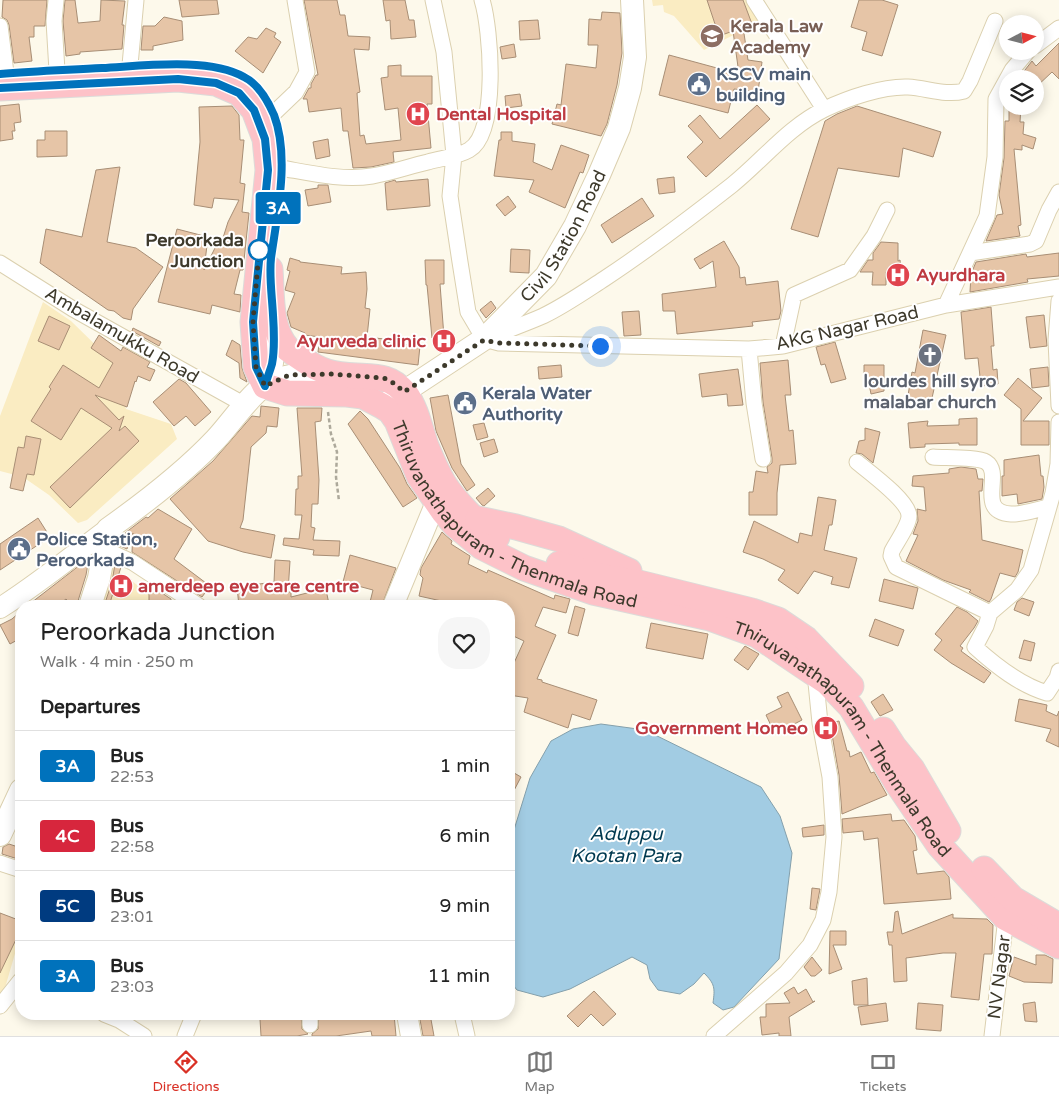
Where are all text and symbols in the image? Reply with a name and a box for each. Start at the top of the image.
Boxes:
place label: Kerala Law Academy [730,15,824,58]
north arrow [999,15,1044,60]
map controls [999,15,1044,115]
school or university icon: Kerala Law Academy [699,23,725,49]
place label: KSCV main building [716,63,811,106]
button: layers [999,70,1044,115]
public building icon: KSCV main building [686,71,712,97]
hospital icon: Dental Hospital [405,101,431,127]
place label: Dental Hospital [436,103,567,125]
street label: Civil Station Road [515,166,611,307]
line badge: 3A [256,192,300,224]
text: 3A [266,197,290,219]
place label: Peroorkada Junction [145,229,244,272]
marker: Peroorkada Junction [248,239,270,261]
hospital icon: Ayurdhara [885,262,911,288]
place label: Ayurdhara [916,264,1005,286]
street label: Ambalamukku Road [41,282,203,388]
street label: AKG Nagar Road [773,301,921,355]
hospital icon: Ayurveda clinic [431,328,457,354]
place label: Ayurveda clinic [296,330,426,352]
your location [588,334,613,359]
church icon: lourdes hill syro malabar church [917,342,943,368]
place label: lourdes hill syro malabar church [864,370,996,413]
place label: Kerala Water Authority [482,382,593,425]
public building icon: Kerala Water Authority [452,390,478,416]
street label: Thiruvanathapuram - Thenmala Road [387,418,640,613]
place label: Police Station, Peroorkada [36,528,158,571]
public building icon: Police Station, Peroorkada [6,536,32,562]
hospital icon: amerdeep eye care centre [108,573,134,599]
place label: amerdeep eye care centre [138,575,359,597]
street label: Thiruvanathapuram - Thenmala Road [731,616,956,862]
button: heart [438,617,490,669]
text: Peroorkada Junction [40,618,275,647]
text: Walk · 4 min · 250 m [40,652,194,672]
text: Departures [40,696,140,718]
hospital icon: Government Homeo [813,715,839,741]
place label: Government Homeo [635,717,808,739]
text: Bus [110,745,144,767]
text: 3A [55,755,80,777]
text: 1 min [439,755,490,777]
text: 22:53 [110,767,154,787]
text: Bus [110,815,144,837]
water label: Aduppu Kootan Para [570,823,683,867]
text: 4C [56,825,79,847]
text: 6 min [439,825,490,847]
text: 22:58 [110,837,154,857]
text: Bus [110,885,144,907]
text: 5C [56,895,79,917]
text: 9 min [439,895,490,917]
text: 23:01 [110,907,154,927]
street label: NV Nagar [983,934,1015,1020]
text: Bus [110,955,144,977]
text: 3A [55,965,80,987]
text: 11 min [427,965,490,987]
text: 23:03 [110,977,154,997]
tab: Directions [152,1048,219,1095]
tab: Map [524,1048,555,1095]
tab: Tickets [860,1048,907,1095]

